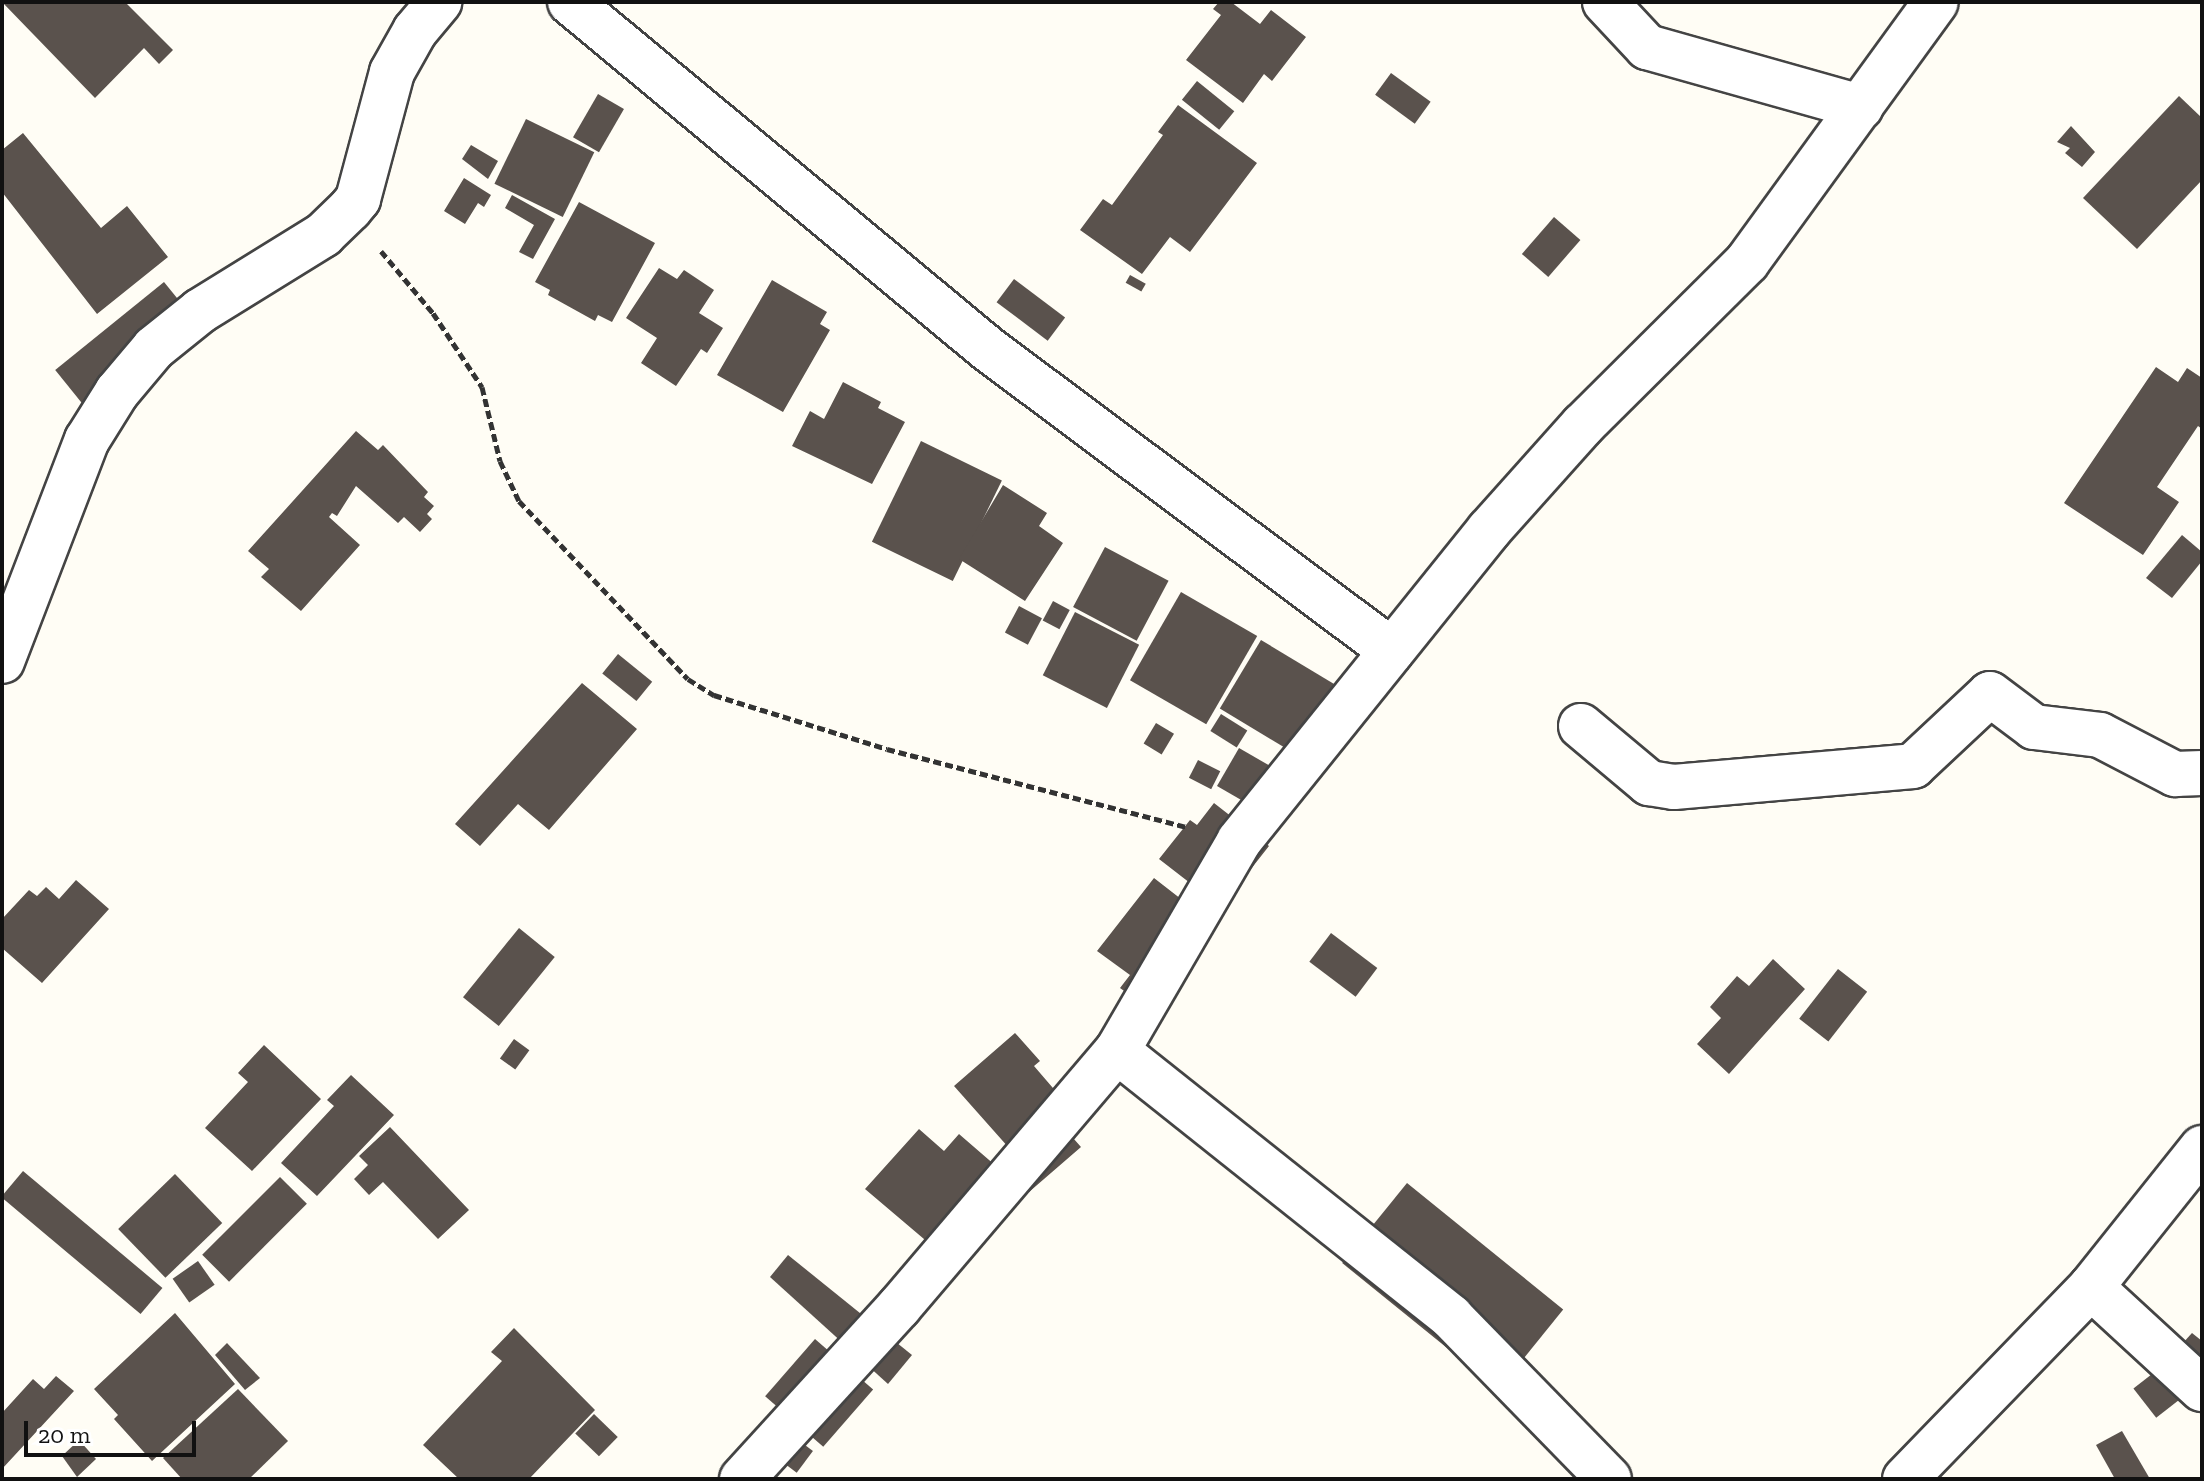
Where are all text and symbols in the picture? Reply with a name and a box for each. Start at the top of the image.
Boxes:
scale bar [28,1405,200,1455]
text: 20 m [38,1420,90,1449]

